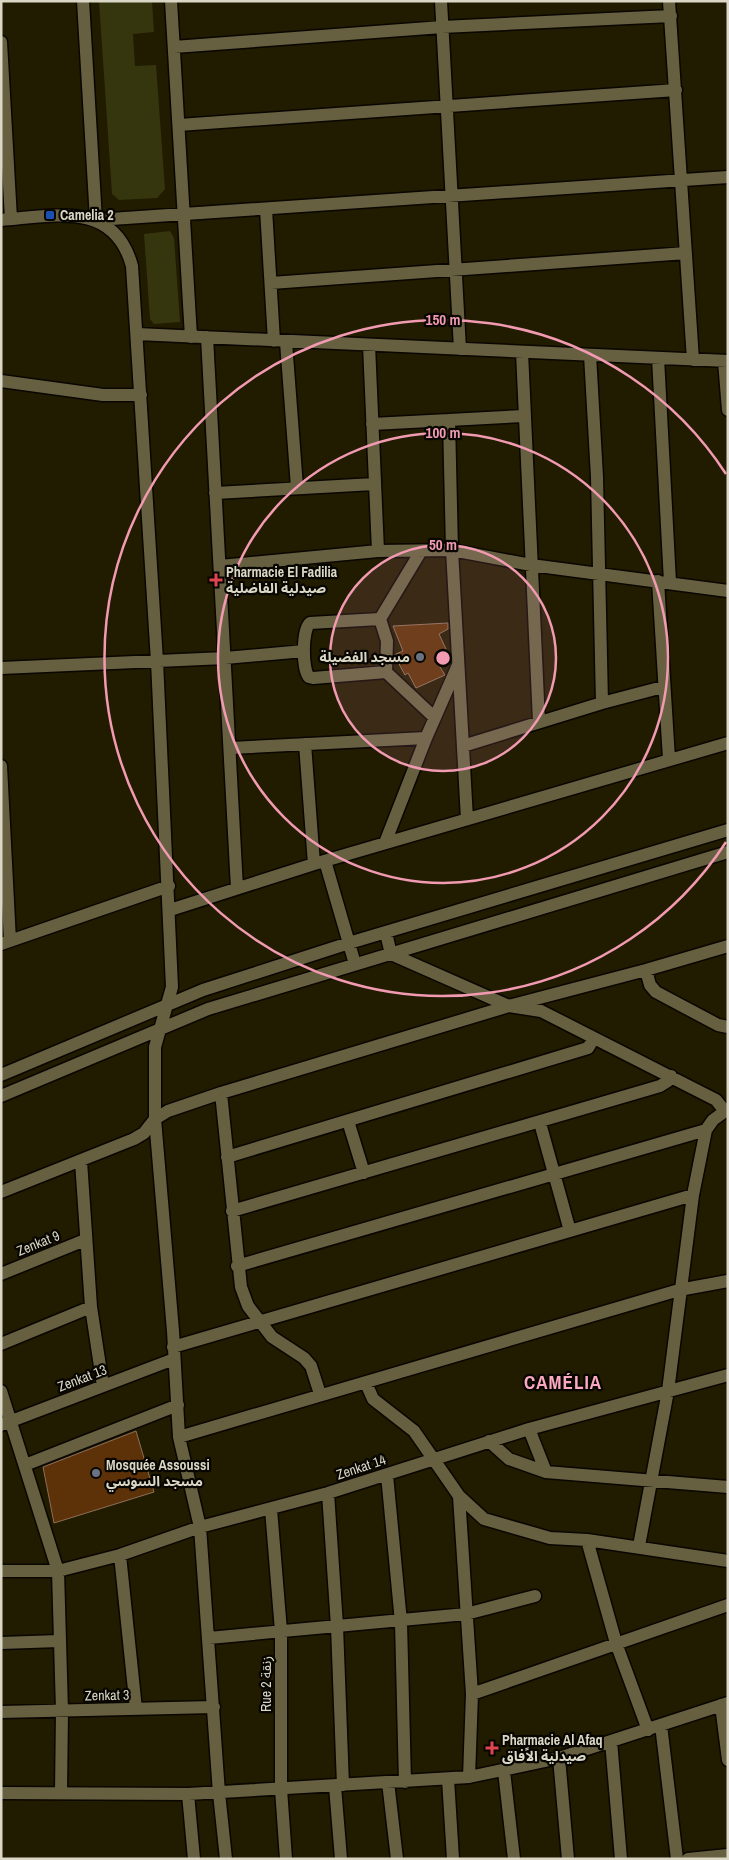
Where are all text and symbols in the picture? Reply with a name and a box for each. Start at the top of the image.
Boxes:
place label: Camelia 2 [60,206,114,224]
marker: Camelia 2 [44,209,56,221]
text: 150 m [426,309,460,330]
text: 100 m [426,422,460,443]
text: 50 m [429,534,457,555]
place label: Pharmacie El Fadilia صيدلية الفاضلية [226,563,338,597]
marker: Pharmacie El Fadilia صيدلية الفاضلية [210,574,222,586]
place label: مسجد الفضيلة [319,648,410,666]
centre of rings [434,649,452,667]
marker: مسجد الفضيلة [414,651,426,663]
street label: Zenkat 9 [14,1226,62,1260]
street label: Zenkat 13 [55,1360,109,1396]
district label: CAMÉLIA [524,1369,602,1395]
street label: Zenkat 14 [334,1450,389,1483]
place label: Mosquée Assoussi مسجد السوسي [106,1456,210,1492]
marker: Mosquée Assoussi مسجد السوسي [90,1467,102,1479]
street label: Rue 2 زنقة [257,1656,275,1712]
street label: Zenkat 3 [85,1686,129,1704]
place label: Pharmacie Al Afaq صيدلية الاًفاق [502,1731,603,1765]
marker: Pharmacie Al Afaq صيدلية الاًفاق [486,1742,498,1754]

